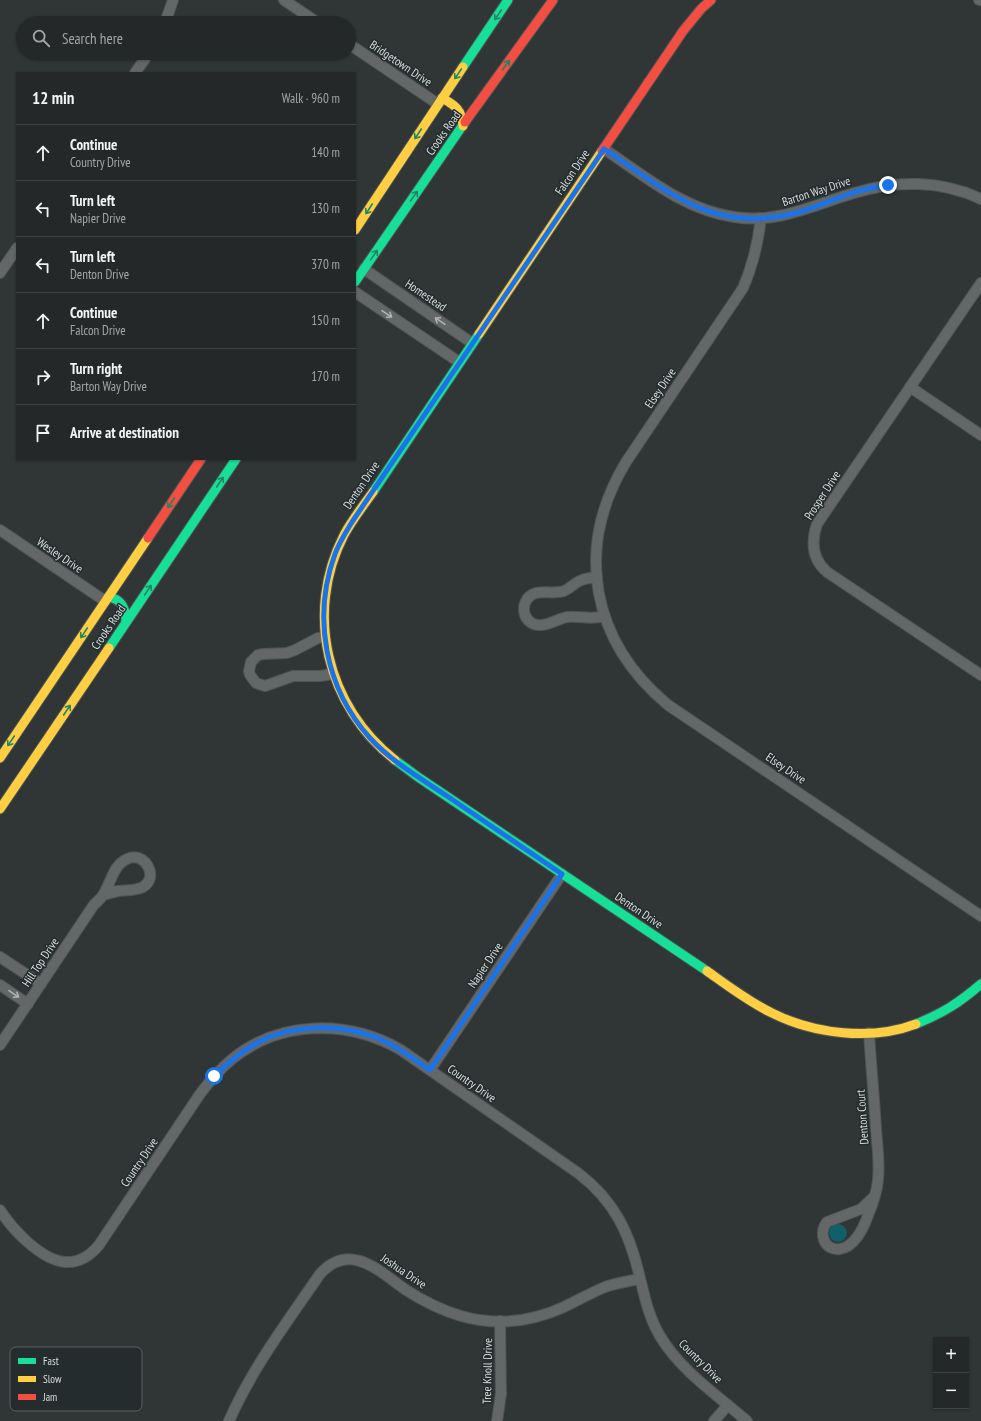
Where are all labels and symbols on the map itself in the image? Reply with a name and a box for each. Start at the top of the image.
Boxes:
one-way arrow [494,9,502,20]
street label: Bridgetown Drive [367,37,435,89]
one-way arrow [502,60,510,71]
one-way arrow [454,68,462,79]
street label: Crooks Road [422,108,464,158]
one-way arrow [414,128,422,139]
street label: Falcon Drive [551,146,593,198]
street label: Barton Way Drive [780,173,852,209]
route end [879,176,897,194]
one-way arrow [410,191,418,202]
one-way arrow [365,203,373,214]
one-way arrow [370,250,378,261]
street label: Homestead [402,276,450,314]
one-way arrow [381,310,392,318]
one-way arrow [435,317,446,325]
street label: Elsey Drive [641,365,679,411]
street label: Denton Drive [340,458,382,512]
street label: Prosper Drive [801,468,843,522]
one-way arrow [216,477,224,488]
one-way arrow [167,497,175,508]
street label: Wesley Drive [34,534,86,576]
one-way arrow [144,584,152,596]
street label: Crooks Road [88,602,128,652]
one-way arrow [80,627,88,638]
one-way arrow [63,705,71,716]
one-way arrow [7,735,15,746]
street label: Elsey Drive [763,749,809,787]
street label: Denton Drive [612,889,666,931]
street label: Hill Top Drive [18,935,62,989]
street label: Napier Drive [464,939,506,991]
one-way arrow [8,991,20,999]
street label: Country Drive [445,1061,499,1105]
route start [205,1067,223,1085]
street label: Denton Court [853,1088,871,1145]
street label: Country Drive [117,1135,161,1189]
street label: Joshua Drive [378,1250,430,1292]
street label: Country Drive [676,1336,726,1386]
street label: Tree Knoll Drive [479,1338,495,1404]
legend [10,1347,142,1411]
text: Fast [43,1354,59,1368]
text: Slow [43,1372,62,1386]
text: Jam [42,1390,57,1404]

